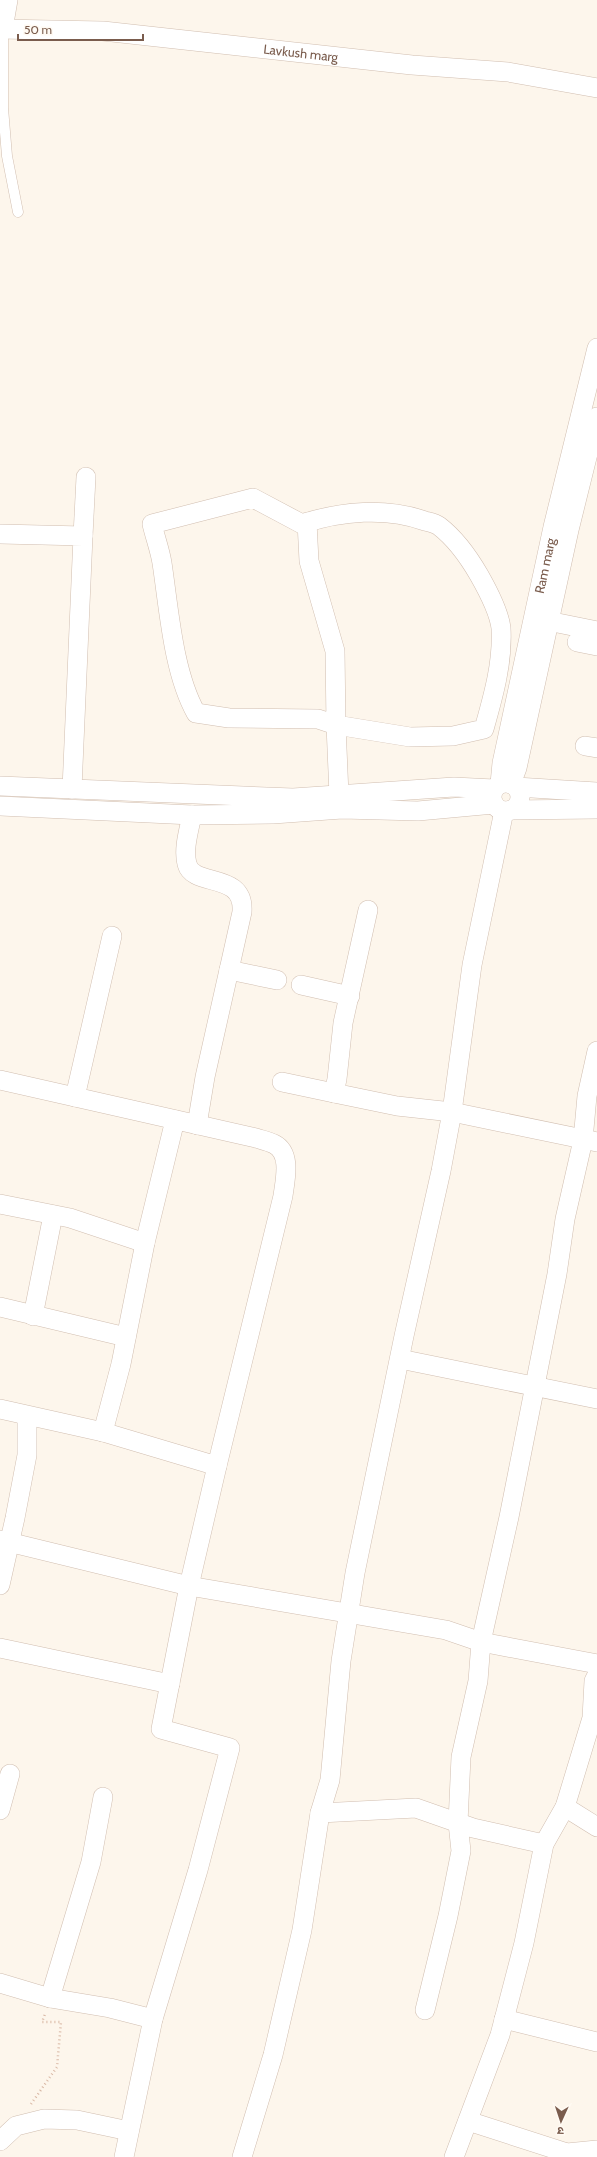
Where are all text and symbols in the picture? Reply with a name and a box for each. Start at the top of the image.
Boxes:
scale bar [18,16,143,42]
text: 50 m [24,22,52,37]
street label: Lavkush marg [263,41,340,65]
street label: Ram marg [531,536,559,595]
north arrow [541,2101,581,2141]
text: उ [556,2124,564,2138]

